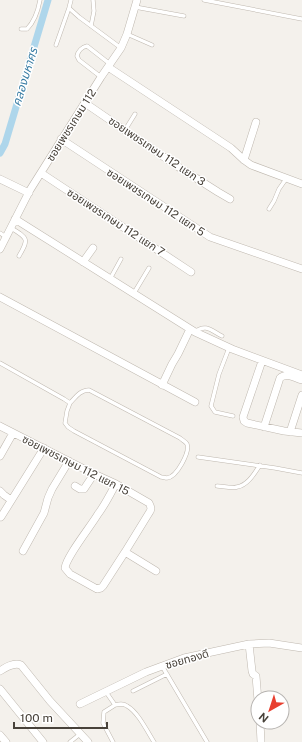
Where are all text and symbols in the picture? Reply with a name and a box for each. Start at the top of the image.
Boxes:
water label: คลองมหาศร [10,45,41,108]
street label: ซอยเพชรเกษม 112 [44,86,98,163]
street label: ซอยเพชรเกษม 112 แยก 3 [106,114,208,188]
street label: ซอยเพชรเกษม 112 แยก 5 [105,166,207,238]
street label: ซอยเพชรเกษม 112 แยก 7 [65,186,167,258]
street label: ซอยเพชรเกษม 112 แยก 15 [20,433,132,497]
street label: ซอยทองดี [164,647,210,671]
north arrow [250,690,290,730]
scale bar [14,704,107,730]
text: N [257,710,271,725]
text: 100 m [20,711,53,725]

